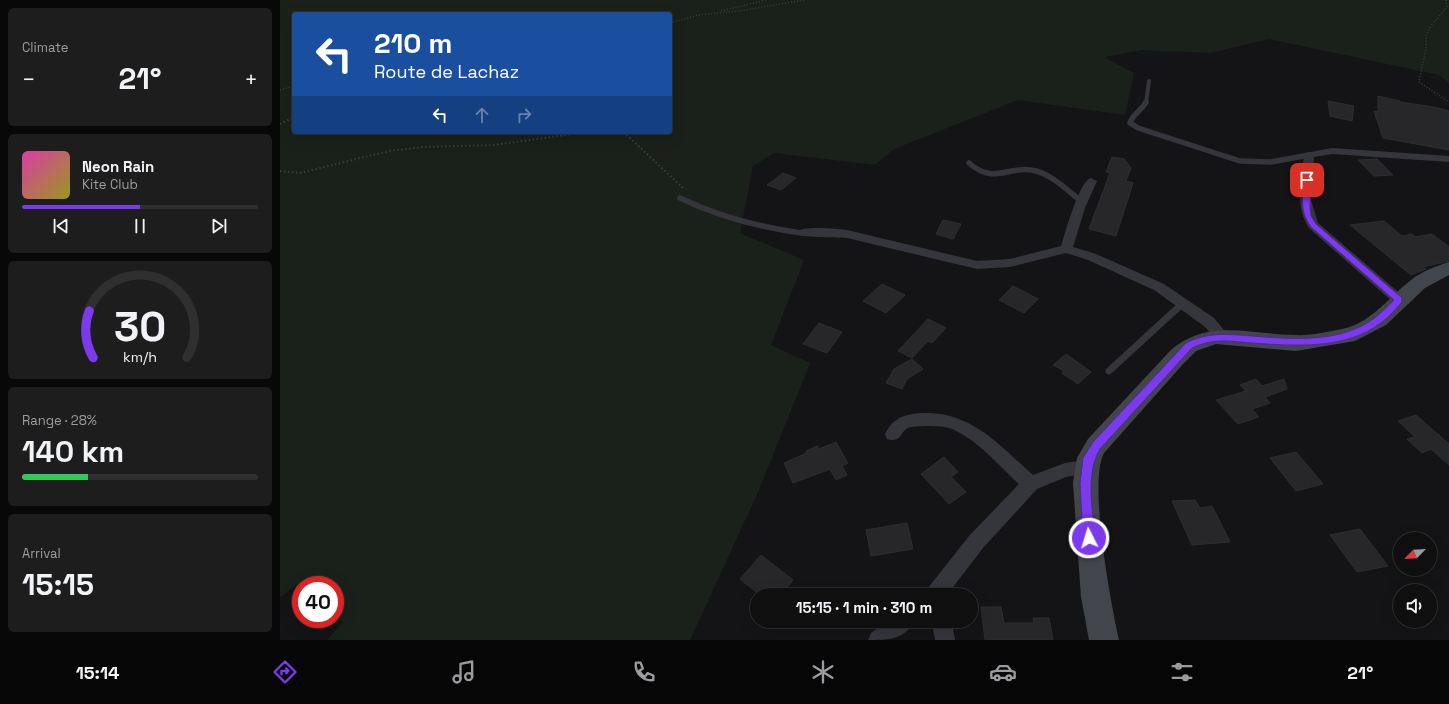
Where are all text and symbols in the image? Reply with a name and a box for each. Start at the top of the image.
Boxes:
text: 210 m [374,25,452,61]
icon: left [308,28,360,80]
text: Climate [22,39,68,56]
text: 21° [118,59,162,98]
text: Route de Lachaz [374,60,519,83]
text: − [22,65,36,93]
text: + [244,65,258,93]
icon: left [429,104,451,126]
icon: ahead [471,104,493,126]
icon: right [513,104,535,126]
text: Neon Rain [82,157,154,176]
pin [1290,163,1324,197]
icon: arrive [1296,169,1318,191]
text: Kite Club [82,176,138,193]
icon: previous [50,215,72,237]
icon: pause [129,215,151,237]
icon: next [208,215,230,237]
text: 30 [114,300,166,353]
text: km/h [123,348,157,366]
text: Range · 28% [22,412,97,429]
text: 140 km [22,432,124,471]
position arrow [1068,517,1110,559]
north arrow [1393,532,1437,576]
map controls [1393,532,1437,628]
text: Arrival [22,545,61,562]
text: 15:15 [22,565,94,604]
speed limit sign: 40 [292,576,344,628]
button: sound [1393,584,1437,628]
text: 15:15 · 1 min · 310 m [796,598,932,617]
icon: directions [271,658,299,686]
icon: music [450,658,478,686]
icon: phone [630,658,658,686]
icon: climate [809,658,837,686]
icon: car [989,658,1017,686]
icon: filters [1168,658,1196,686]
text: 15:14 [76,661,120,684]
text: 21° [1347,661,1373,684]

